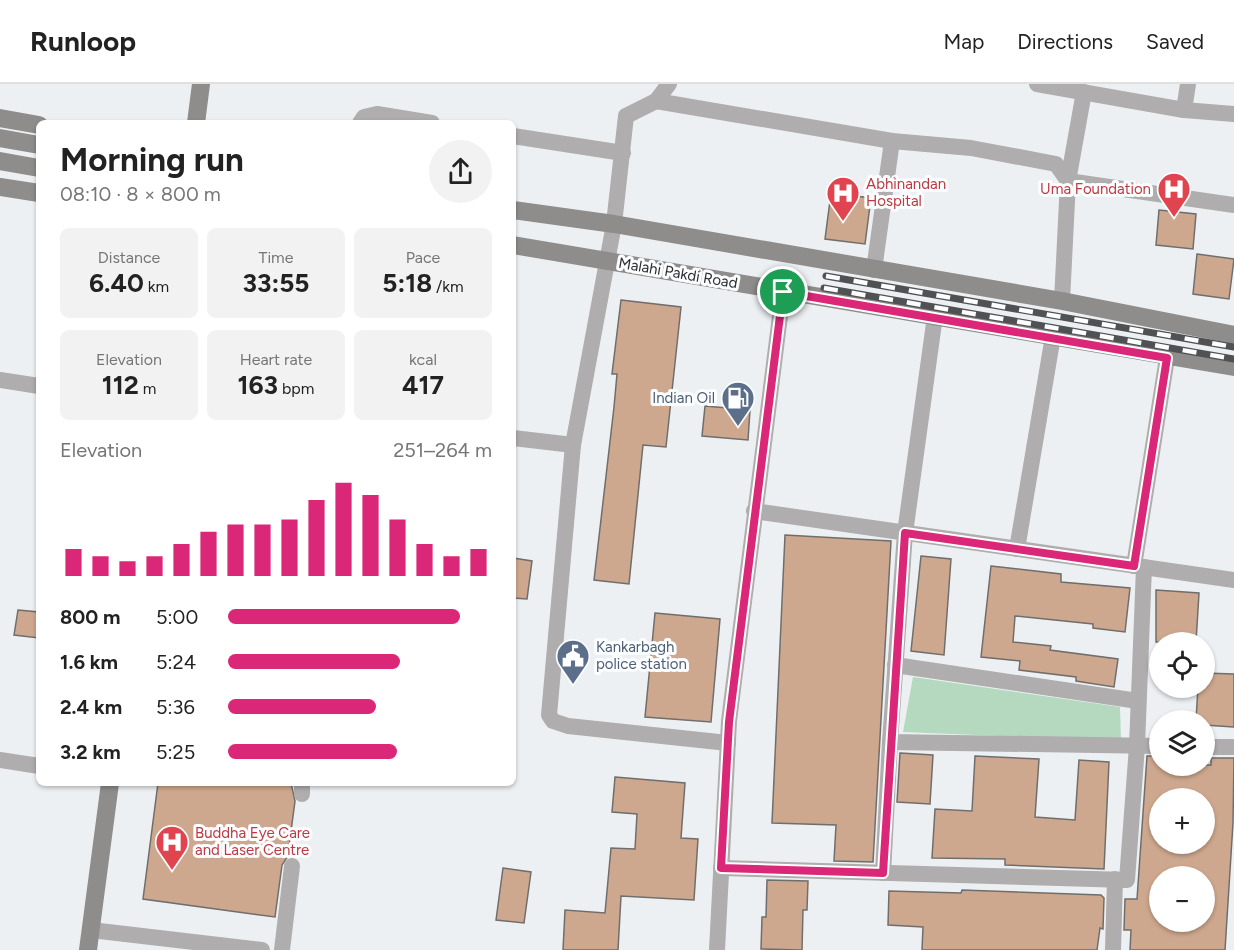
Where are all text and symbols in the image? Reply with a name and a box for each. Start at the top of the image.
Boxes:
text: Runloop [30,24,136,58]
text: Map [943,29,984,54]
text: Directions [1017,29,1113,54]
text: Saved [1146,29,1204,54]
text: Morning run [60,140,244,179]
button: share [429,140,492,203]
hospital icon: Uma Foundation [1156,171,1192,218]
hospital icon: Abhinandan Hospital [825,175,861,222]
place label: Abhinandan Hospital [866,175,946,210]
place label: Uma Foundation [1040,180,1151,198]
text: 08:10 · 8 × 800 m [60,182,221,206]
text: Distance [98,248,160,267]
text: Time [259,248,293,267]
text: Pace [406,248,440,267]
street label: Malahi Pakdi Road [617,254,739,292]
pin [757,266,808,317]
text: 6.40 [89,267,144,299]
text: 33:55 [243,267,309,299]
text: 5:18 [382,267,432,299]
icon: arrive [766,275,799,308]
text: km [144,277,169,296]
text: /km [432,277,464,296]
text: Elevation [96,350,162,369]
text: Heart rate [240,350,312,369]
text: kcal [409,350,437,369]
text: 112 [102,369,139,401]
text: 163 [238,369,278,401]
text: 417 [402,369,444,401]
text: m [139,379,156,398]
text: bpm [278,379,314,398]
fuel station icon: Indian Oil [720,380,756,427]
place label: Indian Oil [652,389,715,407]
text: Elevation [60,438,142,462]
text: 251–264 m [393,438,492,462]
text: 800 m [60,605,120,629]
text: 5:00 [156,605,198,629]
map controls [1149,632,1215,932]
button: locate [1149,632,1215,698]
public building icon: Kankarbagh police station [555,638,591,685]
place label: Kankarbagh police station [596,638,687,673]
text: 1.6 km [60,650,118,674]
text: 5:24 [156,650,196,674]
text: 2.4 km [60,695,122,719]
text: 5:36 [156,695,195,719]
button: layers [1149,710,1215,776]
text: 3.2 km [60,740,121,764]
text: 5:25 [156,740,195,764]
button: + [1149,788,1215,854]
hospital icon: Buddha Eye Care and Laser Centre [154,824,190,871]
place label: Buddha Eye Care and Laser Centre [195,824,310,859]
button: − [1149,866,1215,932]

